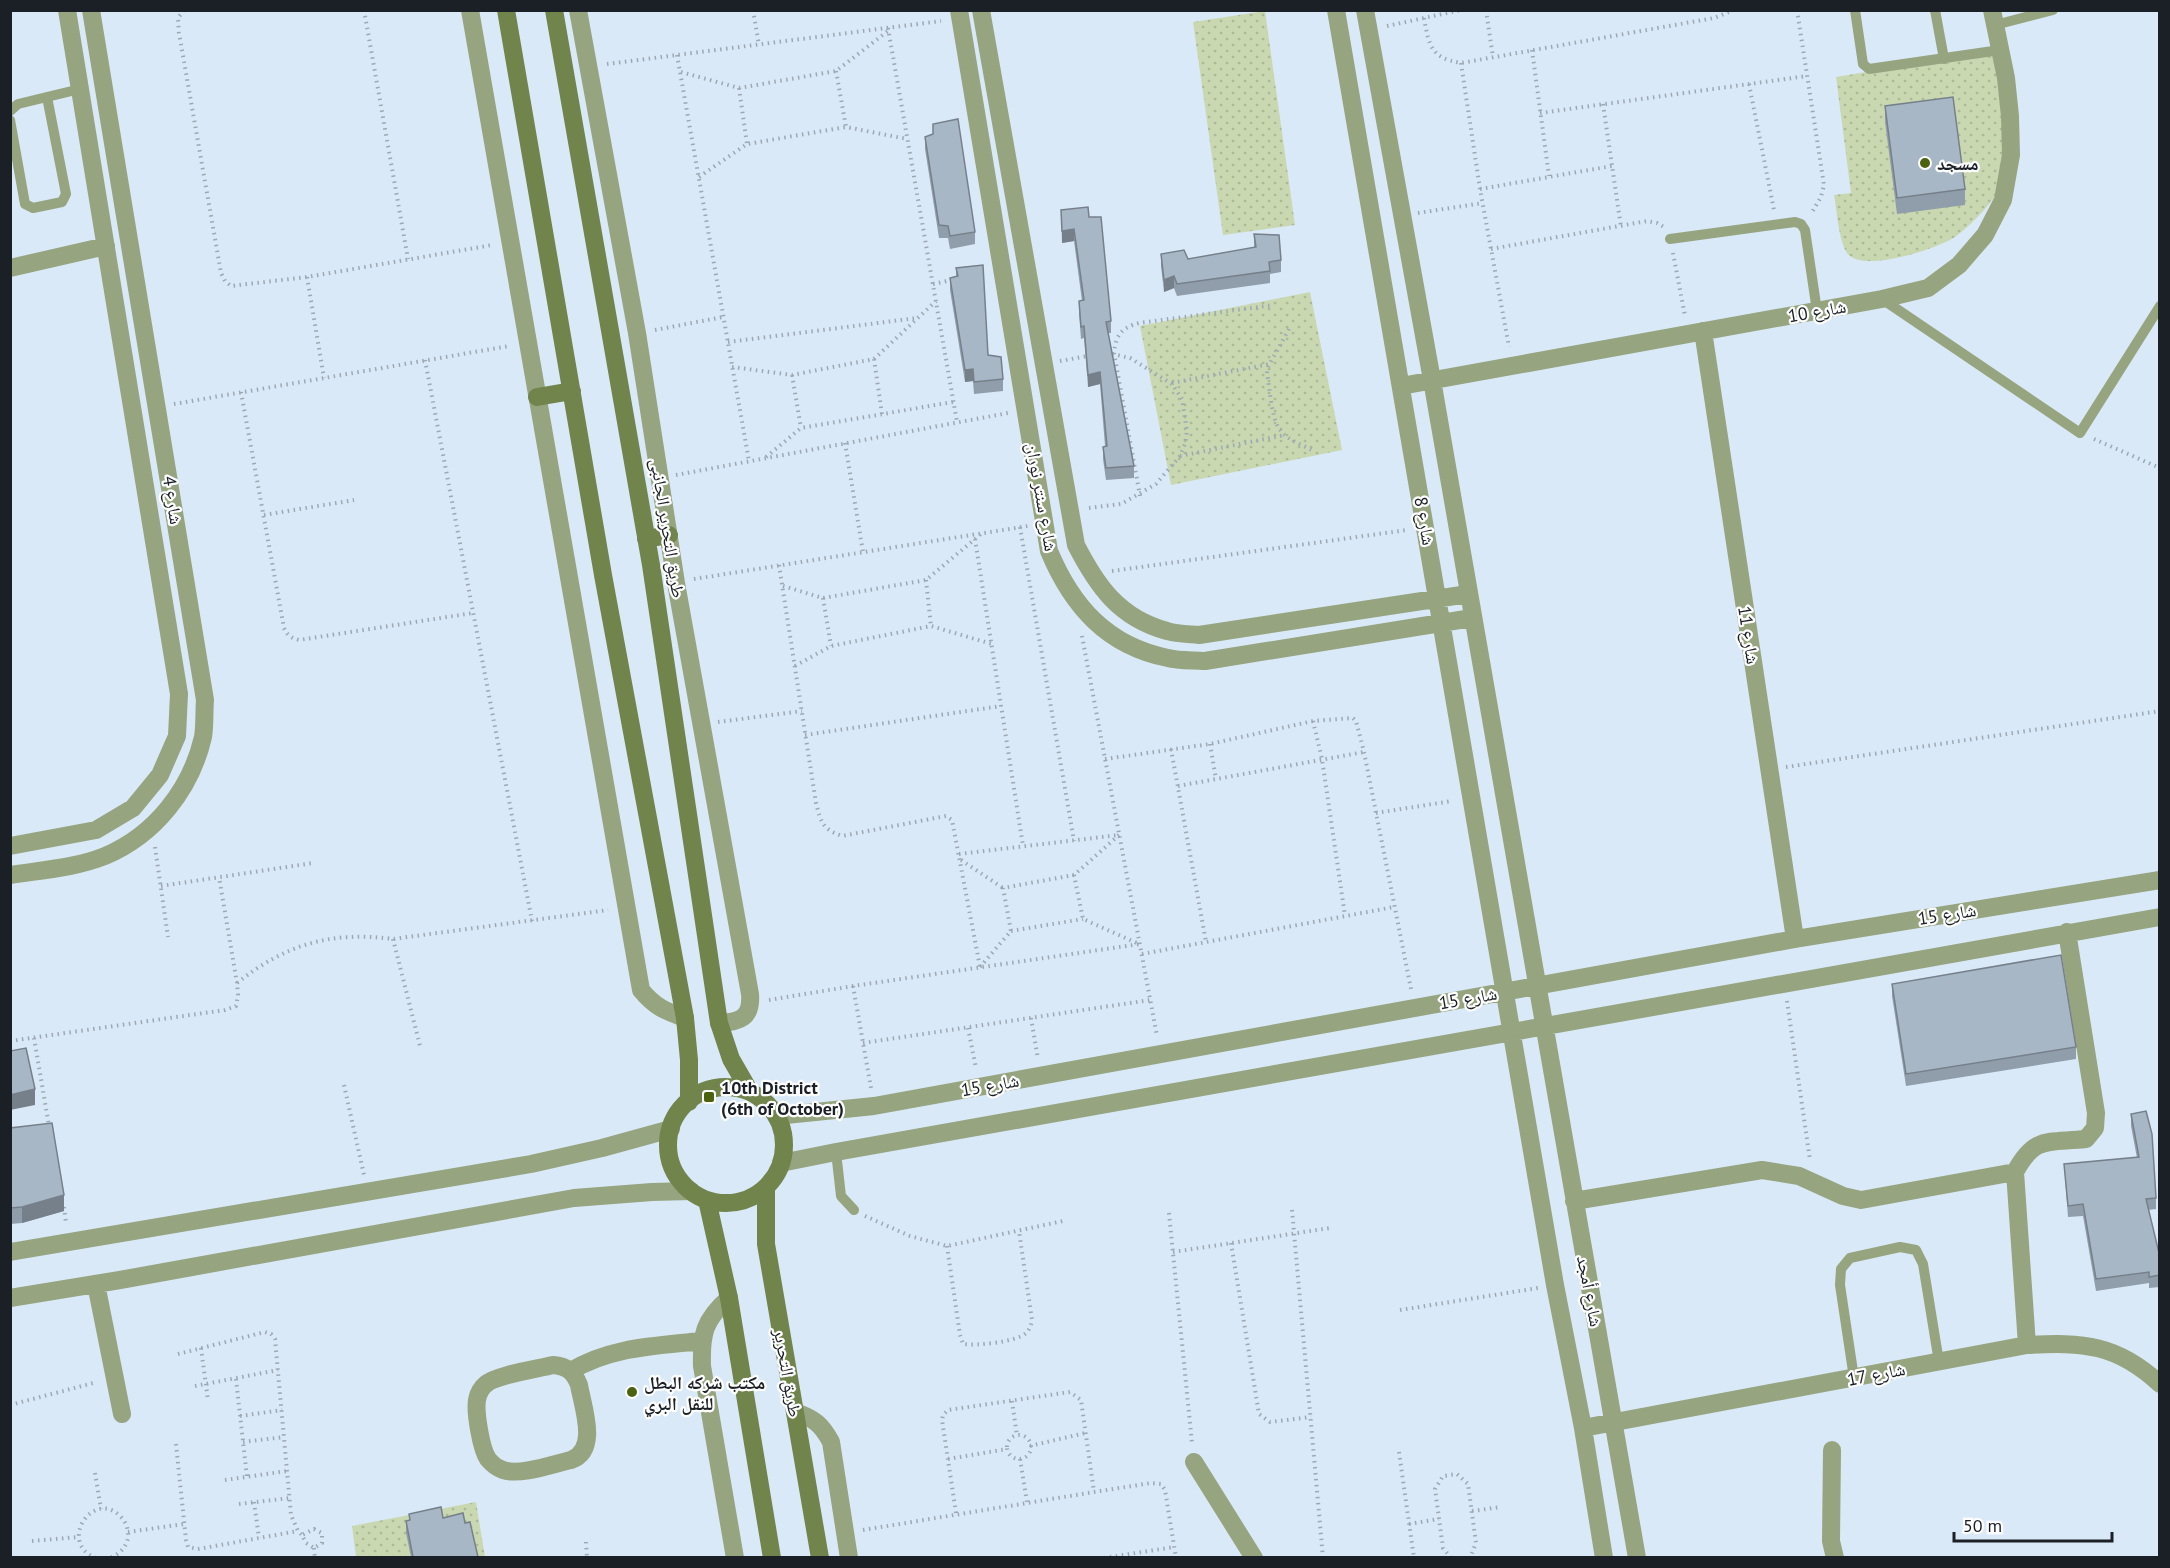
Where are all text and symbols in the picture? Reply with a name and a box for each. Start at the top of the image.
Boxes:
place label: مسجد [1937,152,1979,175]
marker: مسجد [1918,156,1932,170]
street label: شارع 10 [1786,295,1848,327]
street label: شارع سنتر نوران [1021,441,1063,553]
street label: طريق التحرير الجانبى [646,457,690,599]
street label: شارع 4 [158,474,188,526]
street label: شارع 8 [1409,495,1441,547]
street label: شارع 11 [1733,604,1765,666]
street label: شارع 15 [1916,898,1978,930]
street label: شارع 15 [1437,982,1499,1014]
street label: شارع 15 [959,1069,1021,1101]
place label: 10th District (6th of October) [721,1076,844,1120]
marker: 10th District (6th of October) [702,1090,716,1104]
street label: شارع أمجد [1572,1253,1608,1329]
street label: طريق التحرير [769,1326,807,1419]
street label: شارع 17 [1845,1357,1907,1391]
place label: مكتب شركه البطل للنقل البري [644,1371,765,1418]
marker: مكتب شركه البطل للنقل البري [625,1385,639,1399]
scale bar [1954,1505,2112,1543]
text: 50 m [1963,1514,2002,1537]

